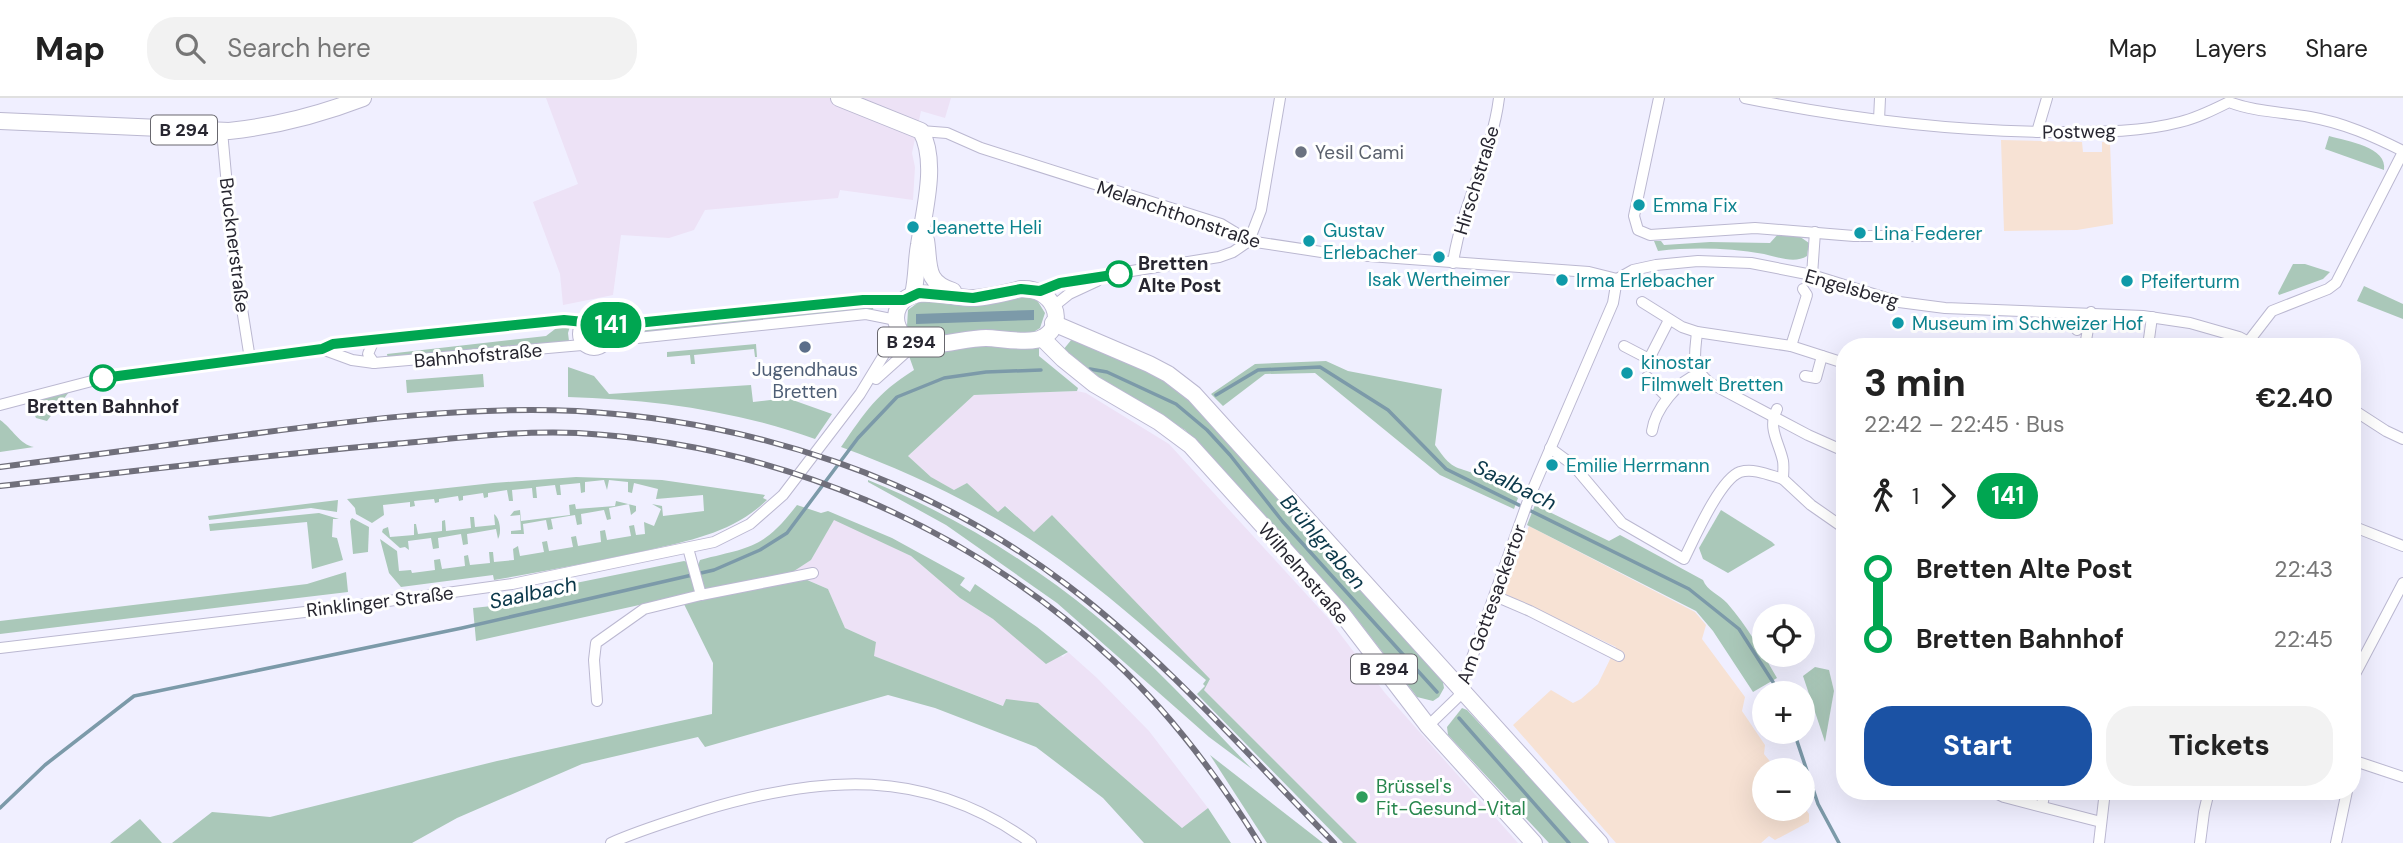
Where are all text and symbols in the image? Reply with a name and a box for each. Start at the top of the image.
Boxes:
search box [147,17,637,80]
text: Map [35,27,105,70]
icon: search [171,29,209,67]
text: Search here [227,31,371,65]
text: Map [2109,33,2157,64]
text: Layers [2195,33,2267,64]
text: Share [2305,33,2368,64]
road number: B 294 [151,115,217,144]
street label: Postweg [2042,118,2117,145]
street label: Hirschstraße [1448,123,1505,238]
place label: Yesil Cami [1315,140,1404,165]
marker: Yesil Cami [1293,144,1309,160]
street label: Melanchthonstraße [1094,175,1264,254]
street label: Brucknerstraße [214,176,255,314]
place label: Emma Fix [1653,193,1738,218]
marker: Emma Fix [1631,197,1647,213]
place label: Jeanette Heli [927,215,1042,240]
place label: Gustav Erlebacher [1323,218,1418,265]
marker: Jeanette Heli [905,219,921,235]
place label: Lina Federer [1874,221,1983,246]
marker: Lina Federer [1852,225,1868,241]
marker: Gustav Erlebacher [1301,233,1317,249]
marker: Isak Wertheimer [1431,249,1447,265]
place label: Bretten Alte Post [1138,251,1221,298]
marker: Bretten Alte Post [1106,261,1132,287]
street label: Engelsberg [1802,263,1902,314]
place label: Isak Wertheimer [1368,267,1510,292]
place label: Irma Erlebacher [1576,268,1714,293]
place label: Pfeiferturm [2141,269,2240,294]
marker: Irma Erlebacher [1554,272,1570,288]
marker: Pfeiferturm [2119,273,2135,289]
line badge: 141 [571,302,651,348]
text: 141 [594,309,628,340]
place label: Museum im Schweizer Hof [1912,311,2143,336]
marker: Museum im Schweizer Hof [1890,315,1906,331]
road number: B 294 [878,328,944,356]
street label: Bahnhofstraße [413,337,543,374]
marker: Jugendhaus Bretten [797,339,813,355]
place label: kinostar Filmwelt Bretten [1641,350,1783,397]
place label: Jugendhaus Bretten [752,357,858,404]
text: 3 min [1864,358,1966,408]
marker: Bretten Bahnhof [90,365,116,391]
marker: kinostar Filmwelt Bretten [1619,365,1635,381]
text: €2.40 [2256,381,2333,415]
place label: Bretten Bahnhof [27,394,179,419]
text: 22:42 – 22:45 · Bus [1864,409,2065,439]
water label: Saalbach [1469,453,1561,517]
place label: Emilie Herrmann [1566,453,1710,478]
marker: Emilie Herrmann [1544,457,1560,473]
icon: walk [1864,477,1902,515]
icon: forward [1929,477,1967,515]
text: 141 [1991,480,2024,511]
text: 1 [1912,481,1919,511]
water label: Brühlgraben [1274,489,1372,595]
street label: Wilhelmstraße [1252,517,1355,629]
street label: Am Gottesackertor [1451,521,1532,687]
text: Bretten Alte Post [1916,552,2132,586]
text: 22:43 [2274,554,2333,584]
water label: Saalbach [487,570,579,616]
street label: Rinklinger Straße [305,580,455,623]
map controls [1752,604,1815,821]
button: locate [1752,604,1815,667]
text: Bretten Bahnhof [1916,622,2124,656]
text: 22:45 [2274,624,2333,654]
road number: B 294 [1351,654,1417,684]
button: + [1752,681,1815,744]
button: Start [1864,706,2092,786]
button: Tickets [2106,706,2333,786]
button: − [1752,758,1815,821]
place label: Brüssel's Fit-Gesund-Vital [1376,774,1526,821]
marker: Brüssel's Fit-Gesund-Vital [1354,789,1370,805]

